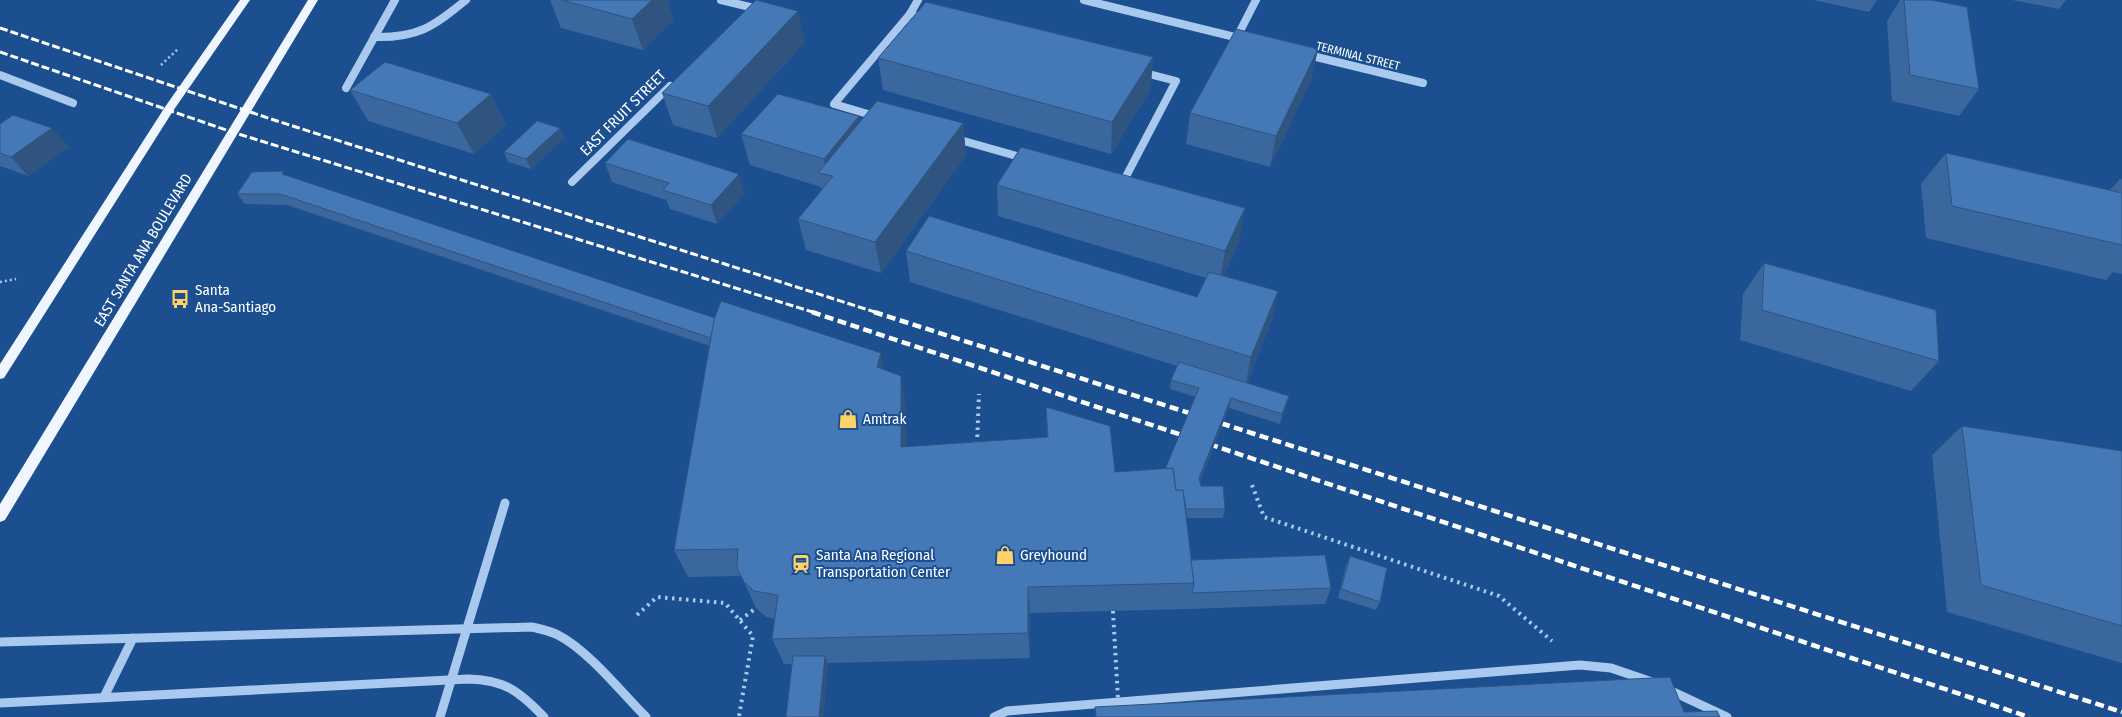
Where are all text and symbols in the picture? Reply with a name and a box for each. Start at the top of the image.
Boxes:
street label: TERMINAL STREET [1315,39,1402,73]
street label: EAST FRUIT STREET [576,66,670,160]
street label: EAST SANTA ANA BOULEVARD [90,170,196,330]
place label: Santa Ana-Santiago [195,281,276,316]
bus stop icon: Santa Ana-Santiago [169,288,191,310]
shop icon: Amtrak [837,408,859,430]
place label: Amtrak [863,410,906,428]
shop icon: Greyhound [994,544,1016,566]
place label: Santa Ana Regional Transportation Center [816,546,951,581]
place label: Greyhound [1020,546,1087,564]
station icon: Santa Ana Regional Transportation Center [790,553,812,575]

